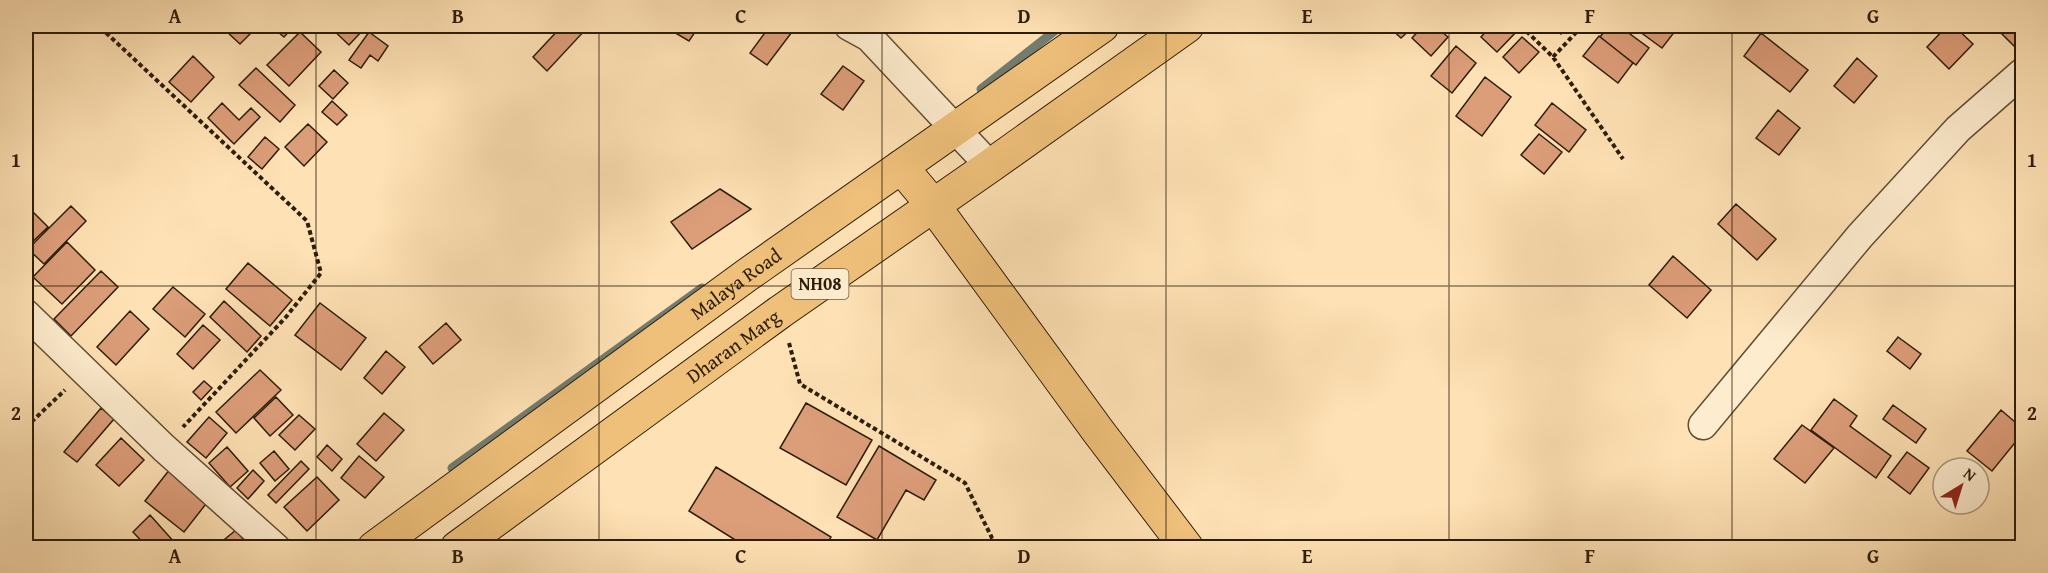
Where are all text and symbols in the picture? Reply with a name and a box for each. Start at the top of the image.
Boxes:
text: A [169,1,182,30]
text: B [452,1,464,30]
text: C [735,1,747,30]
text: D [1017,1,1031,30]
text: E [1302,1,1313,30]
text: F [1585,1,1595,30]
text: G [1867,1,1879,30]
text: 1 [11,145,21,174]
text: 1 [2027,145,2037,174]
street label: Malaya Road [684,240,787,326]
road number: NH08 [792,269,848,299]
street label: Dharan Marg [680,302,786,390]
text: 2 [11,398,21,427]
text: 2 [2027,398,2037,427]
north arrow [1931,456,1991,516]
text: N [1959,461,1982,487]
text: A [169,541,182,570]
text: B [452,541,464,570]
text: C [735,541,747,570]
text: D [1017,541,1031,570]
text: E [1302,541,1313,570]
text: F [1585,541,1595,570]
text: G [1867,541,1879,570]

